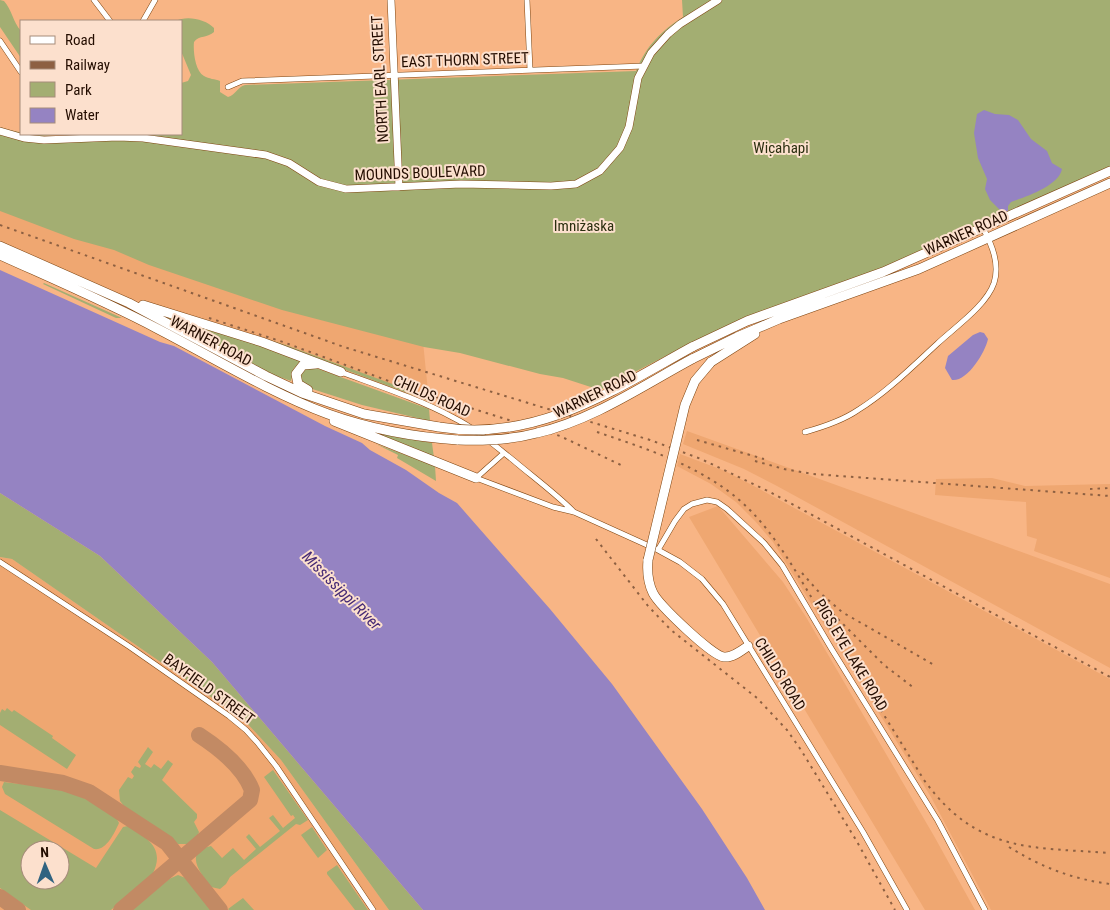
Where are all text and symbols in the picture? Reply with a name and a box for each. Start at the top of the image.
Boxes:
street label: NORTH EARL STREET [368,15,392,143]
legend [20,20,182,135]
text: Road [65,31,95,49]
street label: EAST THORN STREET [401,49,529,71]
text: Railway [65,56,110,74]
text: Park [65,81,92,99]
text: Water [65,106,100,124]
park label: Wic̣aḣapi [753,139,809,157]
street label: MOUNDS BOULEVARD [354,162,486,184]
street label: WARNER ROAD [921,206,1011,260]
park label: Imniżaska [554,217,614,235]
street label: WARNER ROAD [167,312,255,370]
street label: WARNER ROAD [551,366,639,422]
street label: CHILDS ROAD [391,371,473,421]
water label: Mississippi River [298,547,386,635]
street label: PIGS EYE LAKE ROAD [810,596,892,714]
street label: CHILDS ROAD [751,634,809,714]
street label: BAYFIELD STREET [160,650,258,728]
north arrow [20,840,70,890]
text: N [40,844,49,860]

